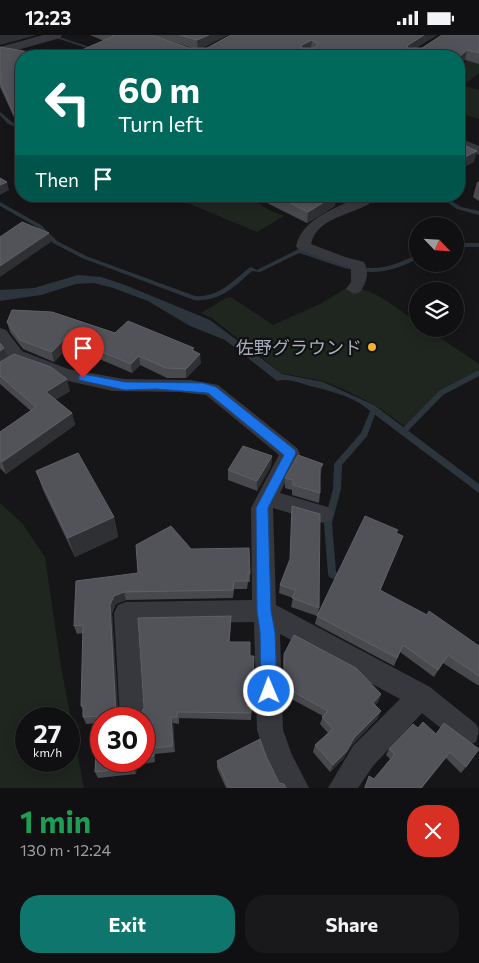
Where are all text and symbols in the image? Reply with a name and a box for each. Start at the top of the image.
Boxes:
text: 12:23 [25,6,71,29]
text: 60 m [118,67,200,110]
icon: left [35,70,100,135]
text: Turn left [118,110,203,137]
icon: arrive [89,165,117,193]
text: Then [35,168,79,191]
north arrow [409,217,464,273]
map controls [409,217,464,337]
button: layers [409,282,464,337]
pin [62,327,104,378]
icon: arrive [69,334,97,362]
place label: 佐野グラウンド [236,336,362,358]
marker: 佐野グラウンド [366,341,378,353]
position arrow [242,664,294,716]
speed limit sign: 30 [90,707,155,772]
text: 27 [34,718,61,748]
text: km/h [33,745,62,759]
text: 1 min [20,802,91,839]
button: close [407,805,459,857]
text: 130 m · 12:24 [20,840,111,859]
button: Exit [20,895,235,953]
button: Share [245,895,459,953]

